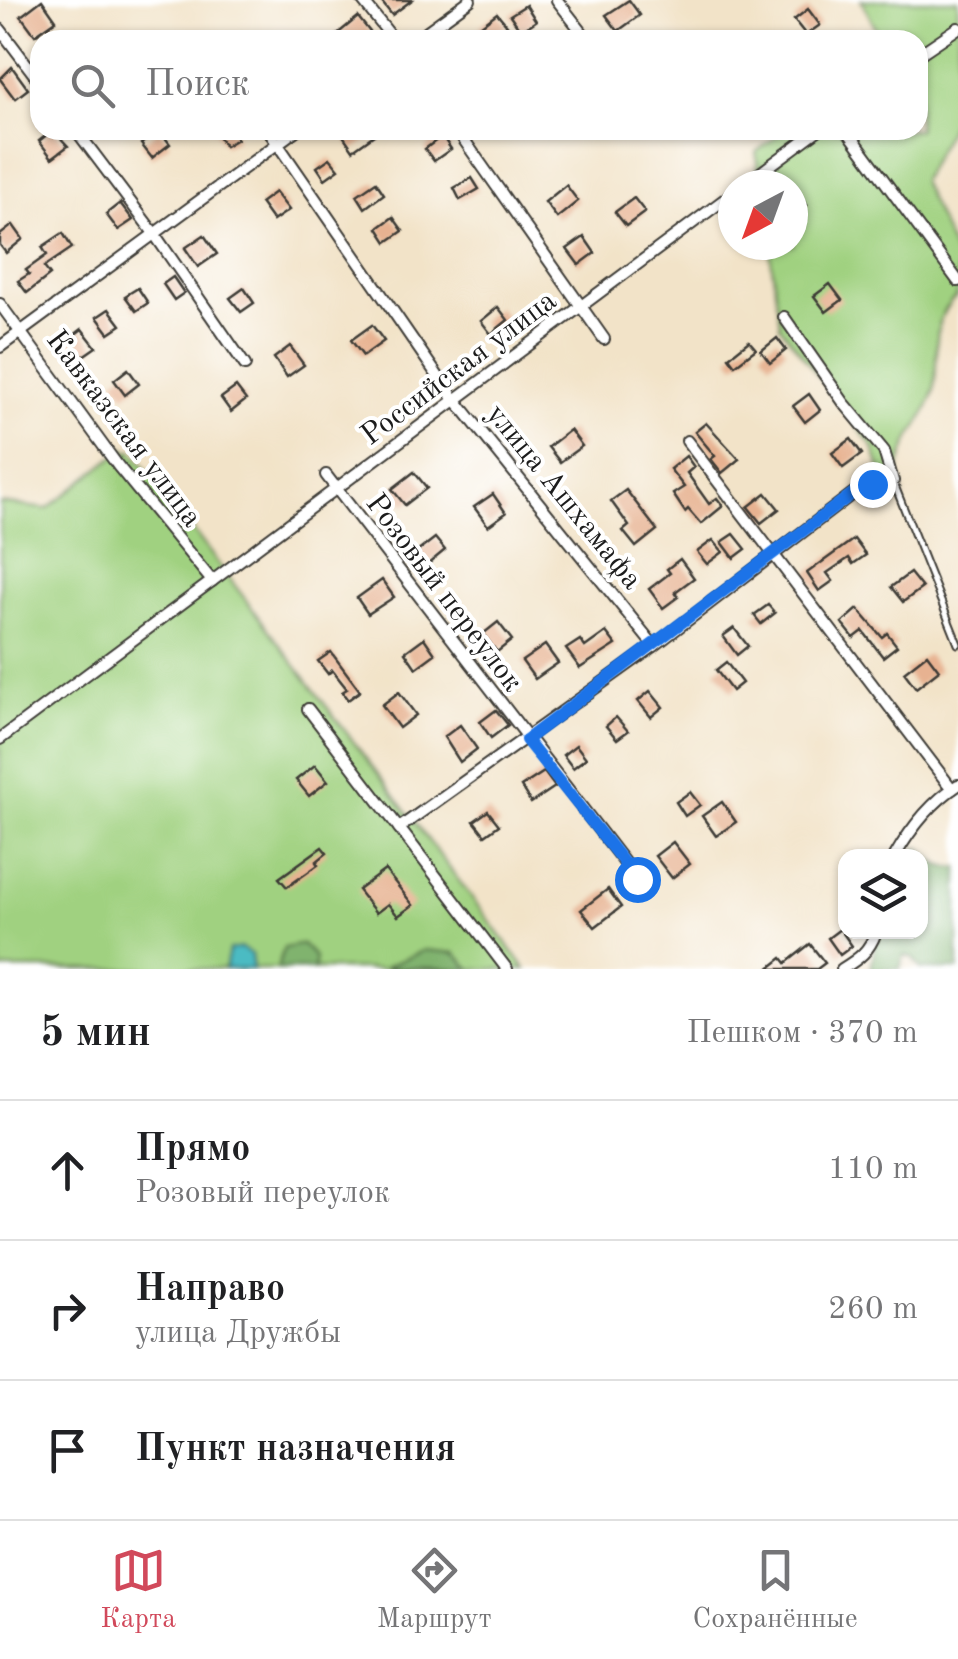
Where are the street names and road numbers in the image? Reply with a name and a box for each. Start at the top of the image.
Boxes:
street label: Российская улица [356,286,563,452]
street label: Кавказcкая улица [40,325,207,533]
street label: улица Ашхамафа [480,399,647,595]
street label: Розовый переулок [359,489,527,698]

